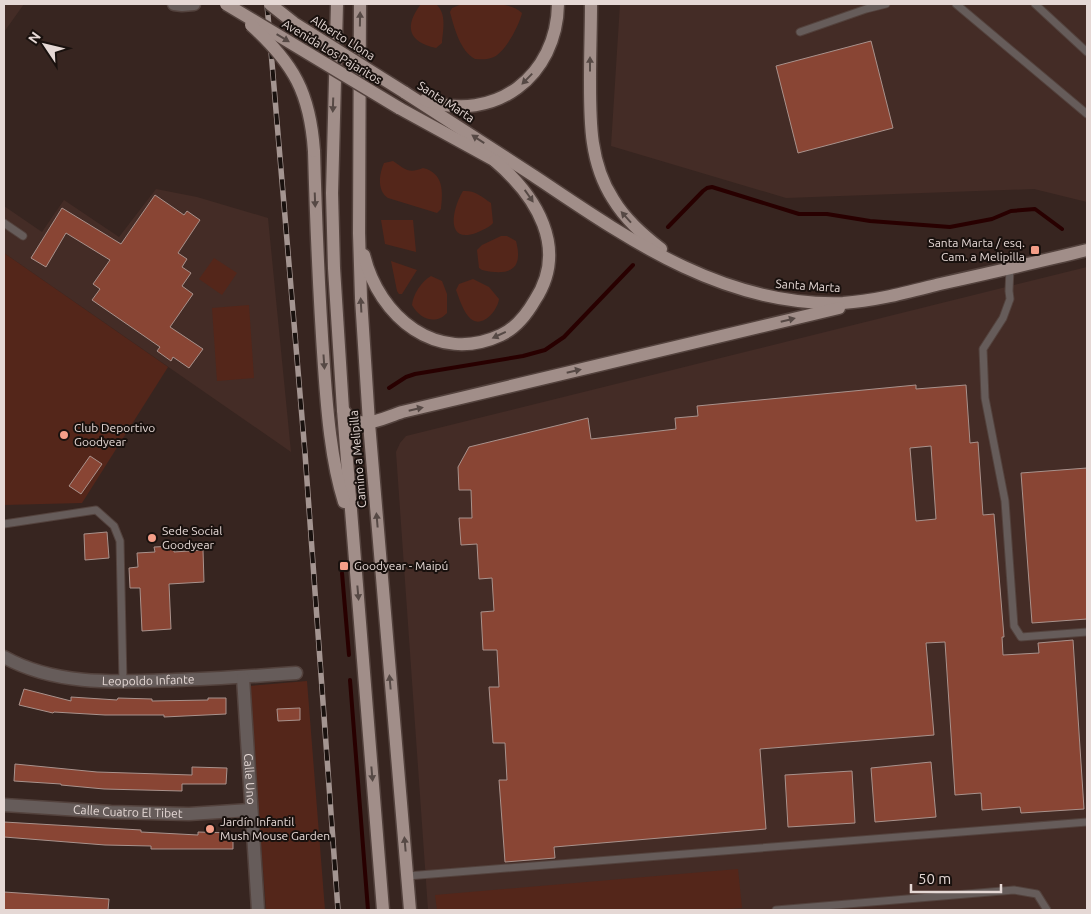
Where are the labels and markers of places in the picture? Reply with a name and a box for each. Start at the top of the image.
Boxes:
place label: Santa Marta / esq. Cam. a Melipilla [928,236,1025,263]
marker: Santa Marta / esq. Cam. a Melipilla [1029,244,1041,256]
place label: Club Deportivo Goodyear [74,421,155,448]
marker: Club Deportivo Goodyear [58,429,70,441]
place label: Sede Social Goodyear [162,524,222,551]
marker: Sede Social Goodyear [146,532,158,544]
place label: Goodyear - Maipú [354,559,448,572]
marker: Goodyear - Maipú [338,560,350,572]
place label: Jardín Infantil Mush Mouse Garden [220,815,330,842]
marker: Jardín Infantil Mush Mouse Garden [204,823,216,835]

